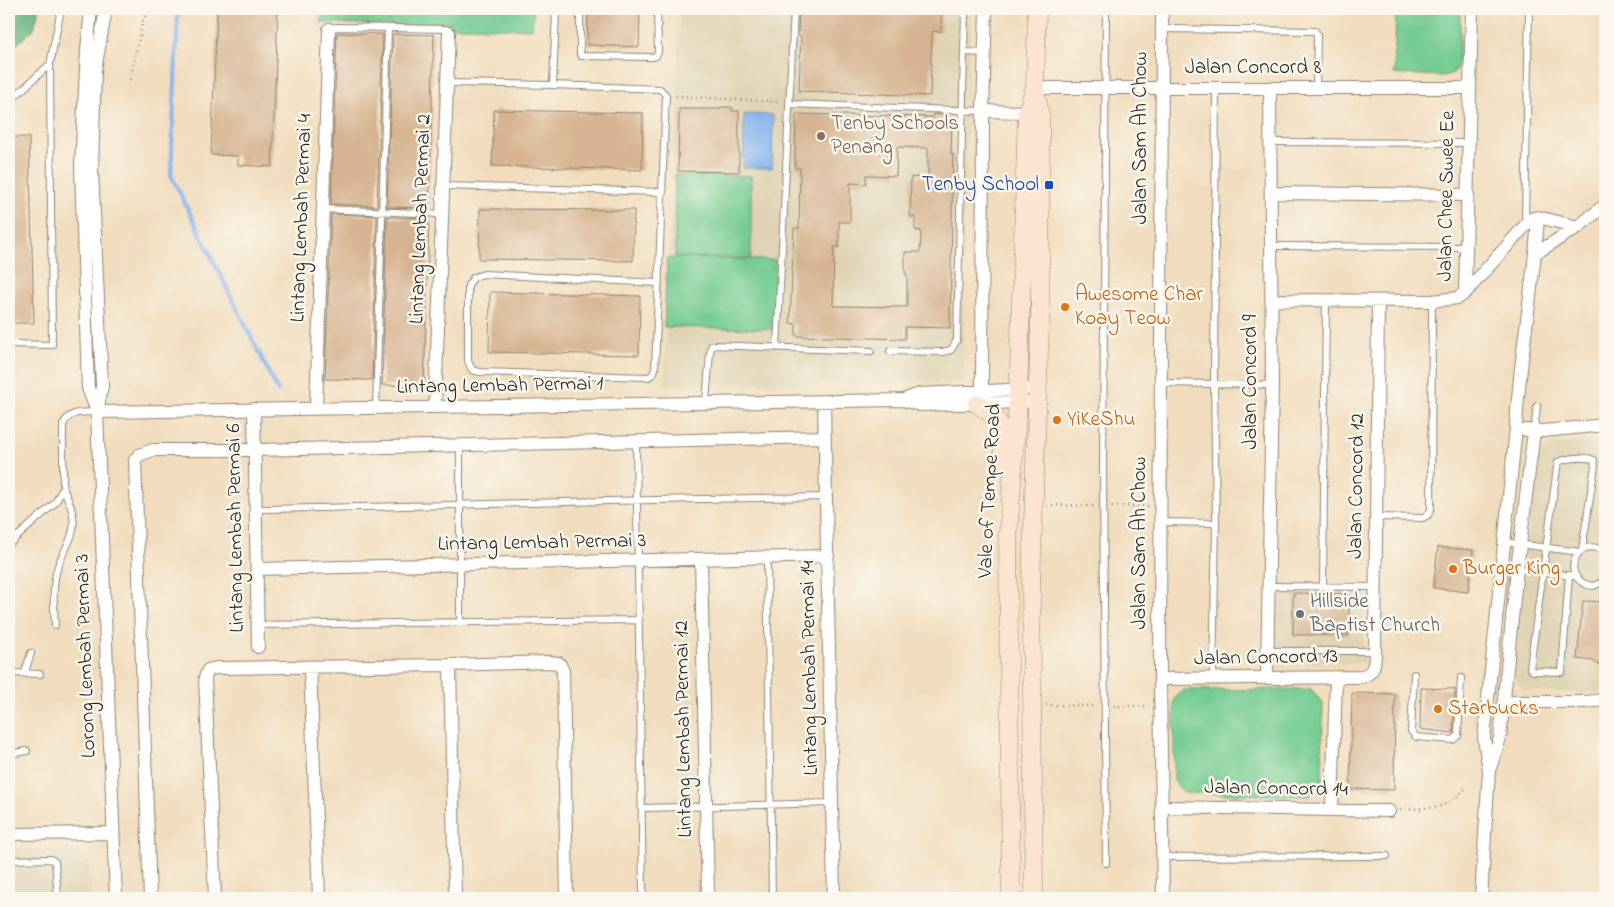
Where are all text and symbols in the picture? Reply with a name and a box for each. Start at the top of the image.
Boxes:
street label: Jalan Sam Ah Chow [1126,52,1156,224]
street label: Jalan Concord 8 [1185,53,1321,83]
place label: Tenby Schools Penang [831,109,959,165]
street label: Jalan Chee Swee Ee [1431,110,1464,282]
street label: Lintang Lembah Permai 4 [283,113,323,323]
street label: Lintang Lembah Permai 2 [402,113,442,325]
marker: Tenby Schools Penang [815,130,827,142]
place label: Tenby School [922,170,1039,202]
marker: Tenby School [1043,179,1055,191]
place label: Awesome Char Koay Teow [1075,280,1204,336]
marker: Awesome Char Koay Teow [1059,301,1071,313]
street label: Jalan Concord 9 [1236,314,1266,450]
street label: Lintang Lembah Permai 1 [396,369,604,405]
street label: Vale of Tempe Road [970,403,1010,580]
place label: YiKeShu [1067,405,1135,435]
street label: Jalan Concord 12 [1341,413,1373,559]
marker: YiKeShu [1051,414,1063,426]
street label: Lintang Lembah Permai 6 [219,423,255,633]
street label: Jalan Sam Ah Chow [1125,457,1155,629]
street label: Lintang Lembah Permai 3 [437,526,647,562]
street label: Lorong Lembah Permai 3 [67,553,107,759]
place label: Burger King [1462,554,1560,586]
street label: Lintang Lembah Permai 14 [793,560,829,776]
marker: Burger King [1447,563,1459,575]
place label: Hillside Baptist Church [1309,587,1440,641]
marker: Hillside Baptist Church [1294,608,1306,620]
street label: Lintang Lembah Permai 12 [667,620,703,838]
street label: Jalan Concord 13 [1194,642,1338,674]
place label: Starbucks [1448,694,1539,724]
marker: Starbucks [1432,703,1444,715]
street label: Jalan Concord 14 [1204,773,1349,805]

